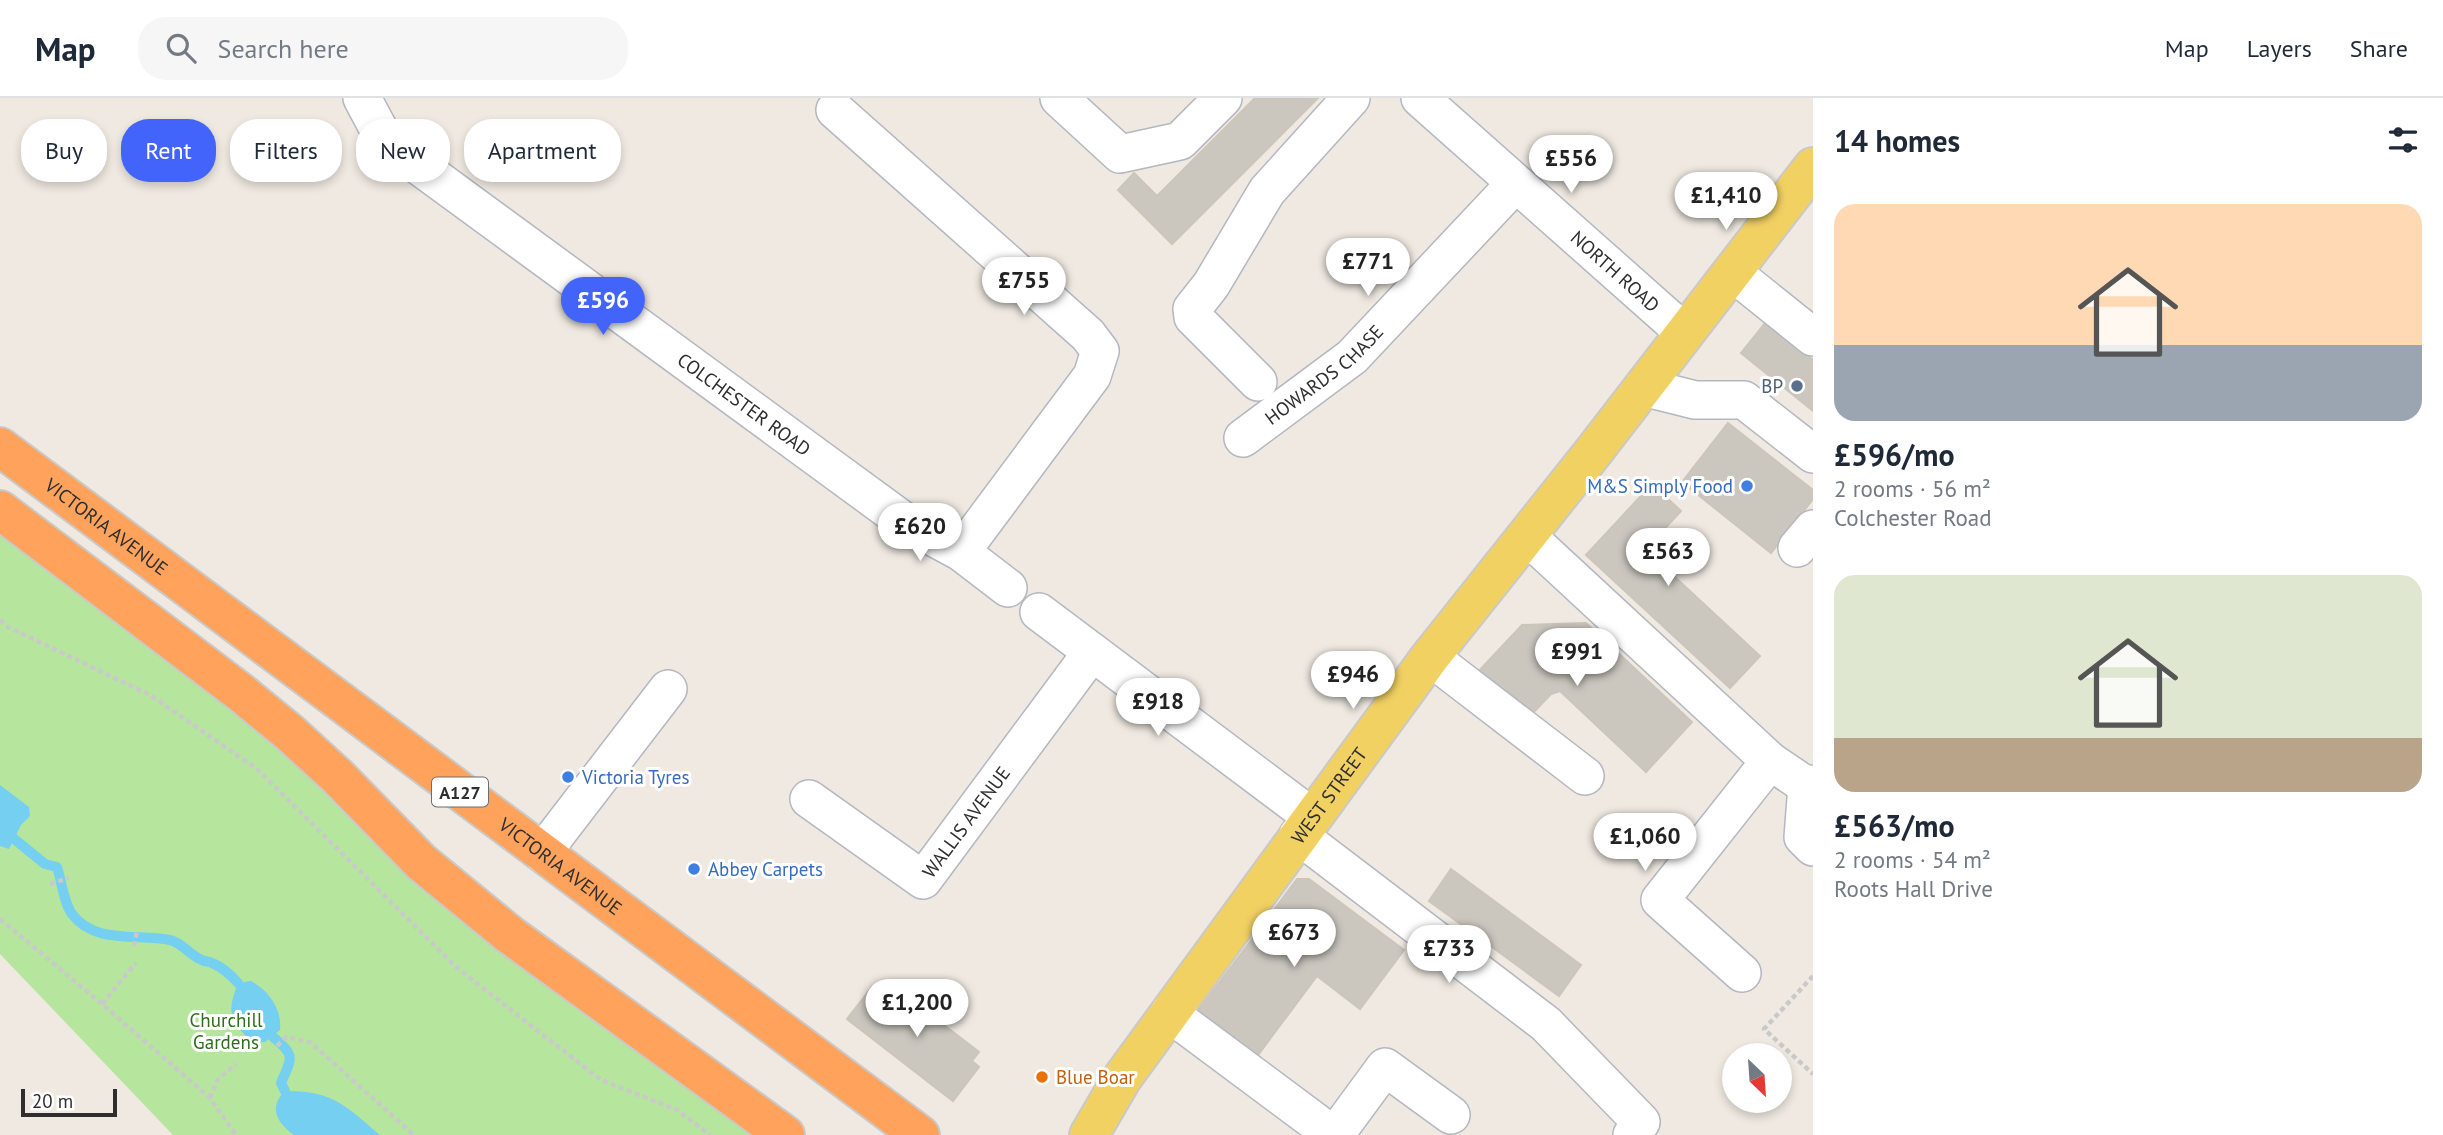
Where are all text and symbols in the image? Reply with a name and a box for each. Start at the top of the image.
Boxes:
search box [138,17,628,80]
text: Map [35,27,96,70]
icon: search [162,29,200,67]
text: Search here [218,32,349,65]
text: Map [2165,33,2209,64]
text: Layers [2247,33,2312,64]
text: Share [2350,33,2408,64]
chip: Buy [21,119,107,182]
chip: Rent [121,119,216,182]
chip: Filters [230,119,342,182]
chip: New [356,119,450,182]
chip: Apartment [464,119,621,182]
text: 14 homes [1834,121,1960,160]
icon: filters [2384,121,2422,159]
pin: £556 [1530,136,1612,195]
text: £556 [1545,143,1597,172]
pin: £1,410 [1669,172,1783,232]
text: £1,410 [1690,180,1762,209]
street label: NORTH ROAD [1566,225,1665,317]
pin: £771 [1327,238,1409,298]
text: £771 [1342,246,1394,275]
icon: home [2065,249,2191,375]
pin: £755 [983,258,1065,317]
text: £755 [998,265,1050,294]
pin: £596 [562,278,644,337]
text: £596 [577,285,629,314]
street label: HOWARDS CHASE [1260,320,1388,430]
street label: COLCHESTER ROAD [673,347,816,461]
place label: BP [1761,374,1783,398]
marker: BP [1789,378,1805,394]
text: £596/mo [1834,435,1955,474]
street label: VICTORIA AVENUE [39,472,173,580]
place label: M&S Simply Food [1587,474,1733,498]
text: 2 rooms · 56 m² [1834,474,1991,503]
marker: M&S Simply Food [1739,478,1755,494]
text: Colchester Road [1834,503,1992,532]
pin: £620 [879,504,961,563]
text: £620 [894,511,946,540]
pin: £563 [1627,528,1709,588]
text: £563 [1642,536,1694,565]
icon: home [2065,620,2191,746]
pin: £991 [1536,628,1618,688]
text: £991 [1551,636,1603,665]
pin: £946 [1312,652,1394,711]
text: £946 [1327,659,1379,688]
pin: £918 [1117,678,1199,738]
text: £918 [1132,686,1184,715]
street label: WEST STREET [1286,742,1372,848]
street label: WALLIS AVENUE [917,762,1015,882]
place label: Victoria Tyres [581,765,689,789]
marker: Victoria Tyres [560,769,576,785]
road number: A127 [432,778,488,806]
text: £563/mo [1834,806,1955,845]
street label: VICTORIA AVENUE [494,812,627,920]
pin: £1,060 [1588,814,1702,873]
text: £1,060 [1609,821,1681,850]
text: 2 rooms · 54 m² [1834,845,1991,874]
place label: Abbey Carpets [708,857,823,881]
marker: Abbey Carpets [686,861,702,877]
text: Roots Hall Drive [1834,874,1993,903]
pin: £673 [1253,910,1335,969]
text: £673 [1268,917,1320,946]
pin: £733 [1408,926,1490,985]
text: £733 [1423,933,1475,962]
pin: £1,200 [860,979,974,1039]
text: £1,200 [881,987,953,1016]
park label: Churchill Gardens [189,1008,263,1054]
north arrow [1722,1043,1792,1113]
map controls [1722,1043,1792,1113]
place label: Blue Boar [1056,1065,1135,1089]
marker: Blue Boar [1034,1069,1050,1085]
scale bar [21,1086,117,1118]
text: 20 m [32,1089,73,1113]

